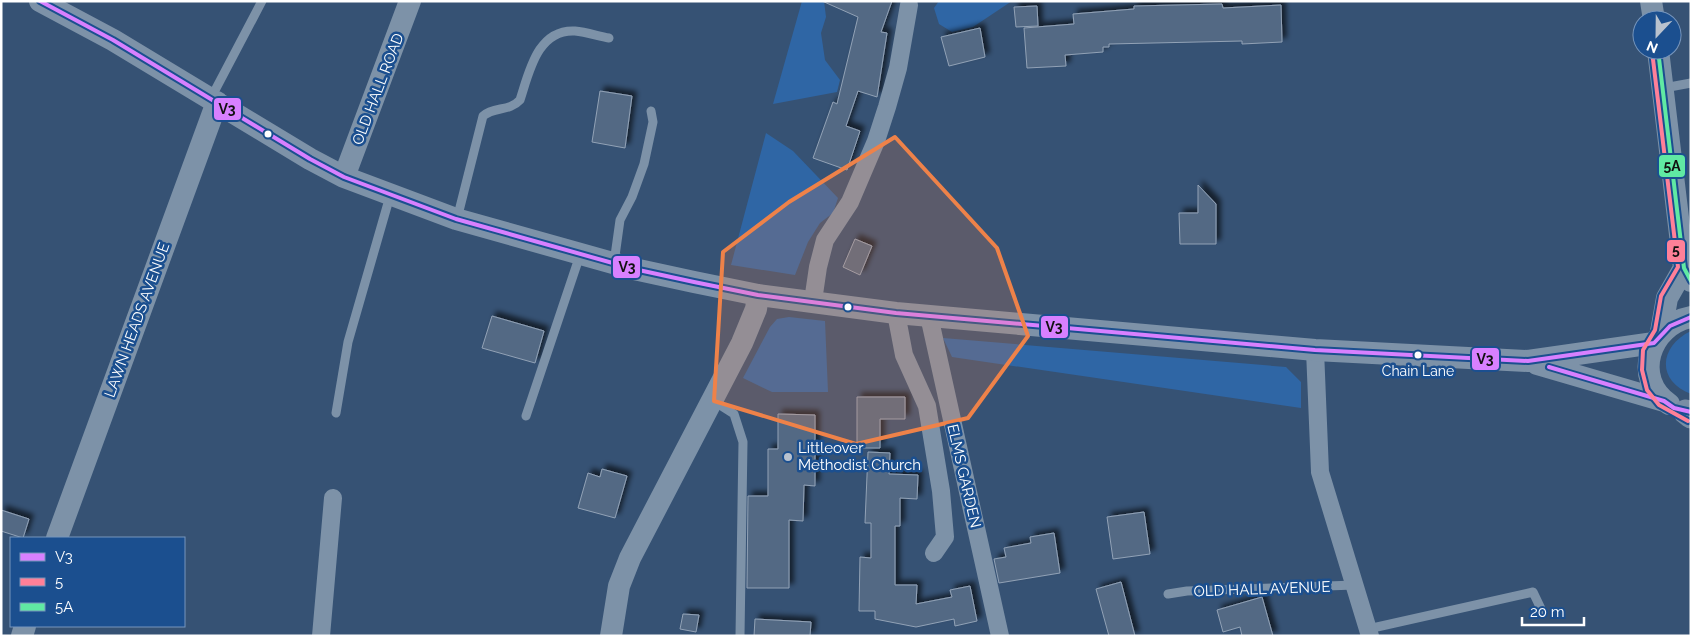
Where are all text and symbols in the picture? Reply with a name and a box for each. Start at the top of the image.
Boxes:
north arrow [1632,10,1682,60]
street label: OLD HALL ROAD [348,30,408,147]
text: N [1644,38,1660,56]
line badge: V3 [213,97,242,121]
text: V3 [219,101,236,117]
unlabelled marker [263,129,273,139]
line badge: 5A [1658,154,1686,178]
text: 5A [1663,158,1681,174]
line badge: 5 [1666,239,1686,263]
street label: LAWN HEADS AVENUE [101,240,173,400]
text: 5 [1672,242,1680,258]
line badge: V3 [612,255,641,279]
text: V3 [619,259,636,275]
unlabelled marker [843,302,853,312]
line badge: V3 [1040,315,1069,339]
text: V3 [1046,319,1063,335]
line badge: V3 [1471,347,1500,371]
marker: Chain Lane [1413,350,1423,360]
text: V3 [1477,351,1494,367]
place label: Chain Lane [1382,363,1454,379]
street label: ELMS GARDEN [943,422,985,530]
place label: Littleover Methodist Church [798,439,921,474]
marker: Littleover Methodist Church [782,451,794,463]
legend [10,537,185,627]
text: V3 [55,548,73,566]
text: 5 [55,573,63,591]
street label: OLD HALL AVENUE [1193,578,1331,600]
scale bar [1522,594,1584,626]
text: 5A [55,598,73,616]
text: 20 m [1530,603,1565,621]

